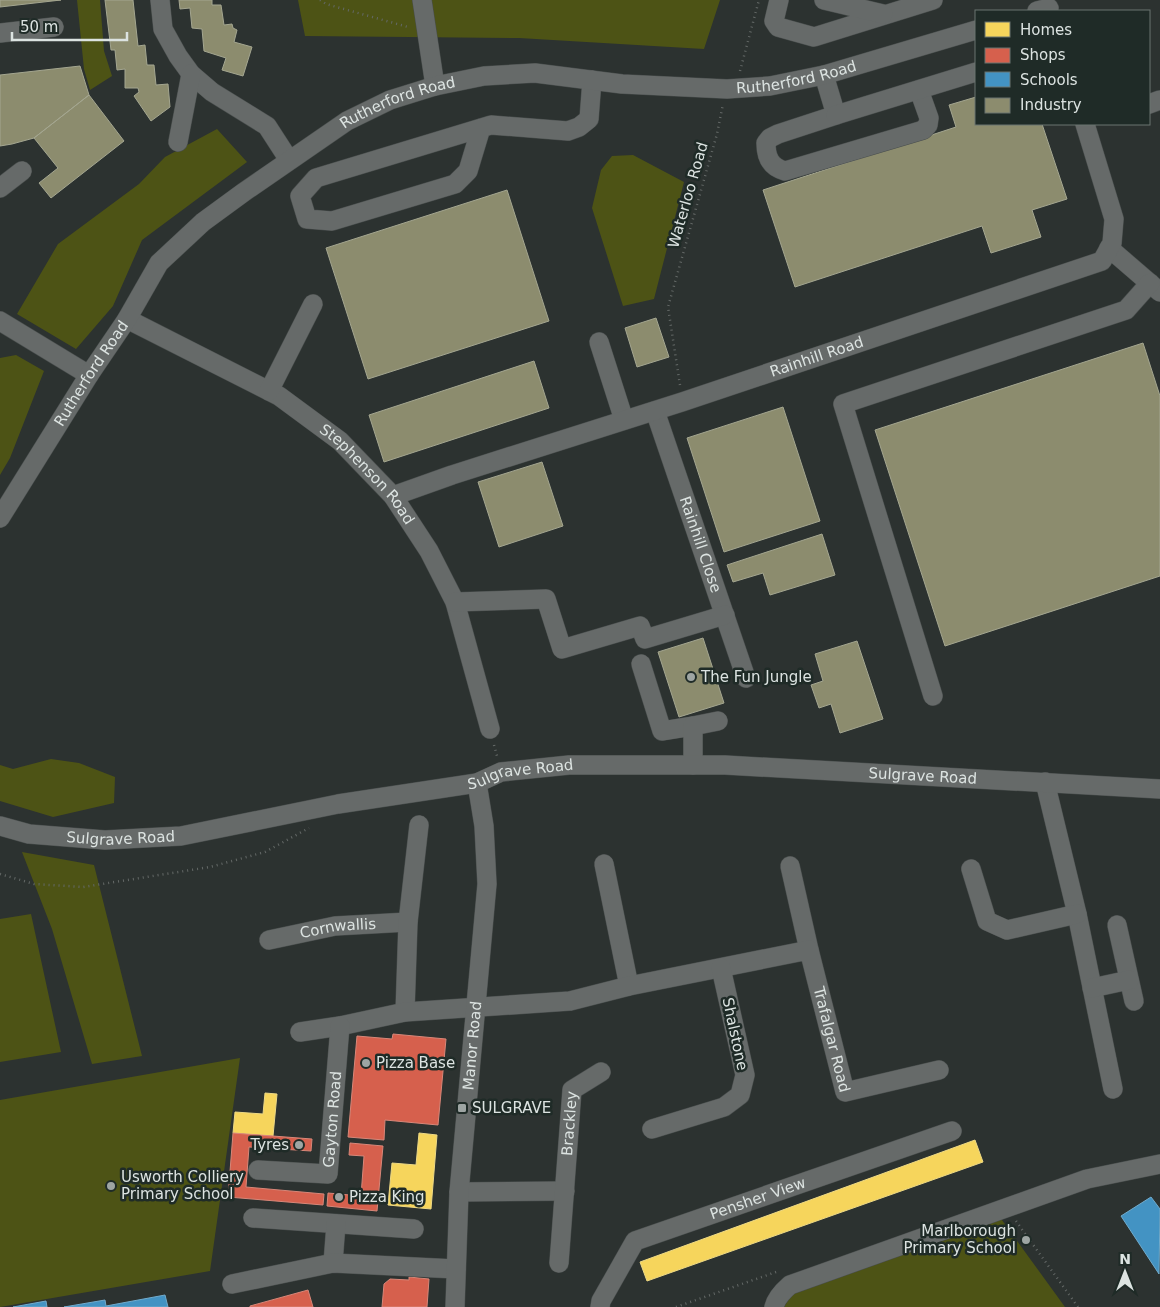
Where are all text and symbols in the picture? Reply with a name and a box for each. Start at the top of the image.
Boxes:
scale bar [12,10,128,42]
legend [975,10,1150,125]
text: 50 m [20,18,58,36]
text: Homes [1020,21,1072,39]
text: Shops [1020,46,1066,64]
street label: Rutherford Road [736,57,859,97]
text: Schools [1020,71,1078,89]
street label: Rutherford Road [336,73,457,132]
text: Industry [1020,96,1082,114]
street label: Waterloo Road [664,140,712,250]
street label: Rutherford Road [50,317,132,430]
street label: Rainhill Road [768,333,866,381]
street label: Stephenson Road [316,420,418,528]
street label: Rainhill Close [676,494,725,595]
place label: The Fun Jungle [700,668,812,686]
marker: The Fun Jungle [685,671,697,683]
street label: Sulgrave Road [466,756,574,793]
street label: Sulgrave Road [868,764,977,788]
street label: Sulgrave Road [66,827,175,849]
street label: Cornwallis [298,915,377,942]
street label: Trafalgar Road [809,984,854,1094]
street label: Shalstone [719,996,751,1072]
street label: Manor Road [459,1000,485,1091]
place label: Pizza Base [376,1054,455,1072]
marker: Pizza Base [360,1057,372,1069]
street label: Gayton Road [320,1070,345,1168]
street label: Brackley [558,1090,581,1156]
place label: SULGRAVE [472,1099,551,1117]
marker: SULGRAVE [456,1102,468,1114]
place label: Tyres [249,1136,289,1154]
marker: Tyres [293,1139,305,1151]
place label: Usworth Colliery Primary School [121,1168,244,1203]
street label: Pensher View [707,1173,808,1223]
marker: Usworth Colliery Primary School [105,1180,117,1192]
place label: Pizza King [349,1188,425,1206]
marker: Pizza King [333,1191,345,1203]
place label: Marlborough Primary School [903,1222,1016,1257]
marker: Marlborough Primary School [1020,1234,1032,1246]
north arrow [1100,1247,1150,1297]
text: N [1119,1251,1131,1267]

